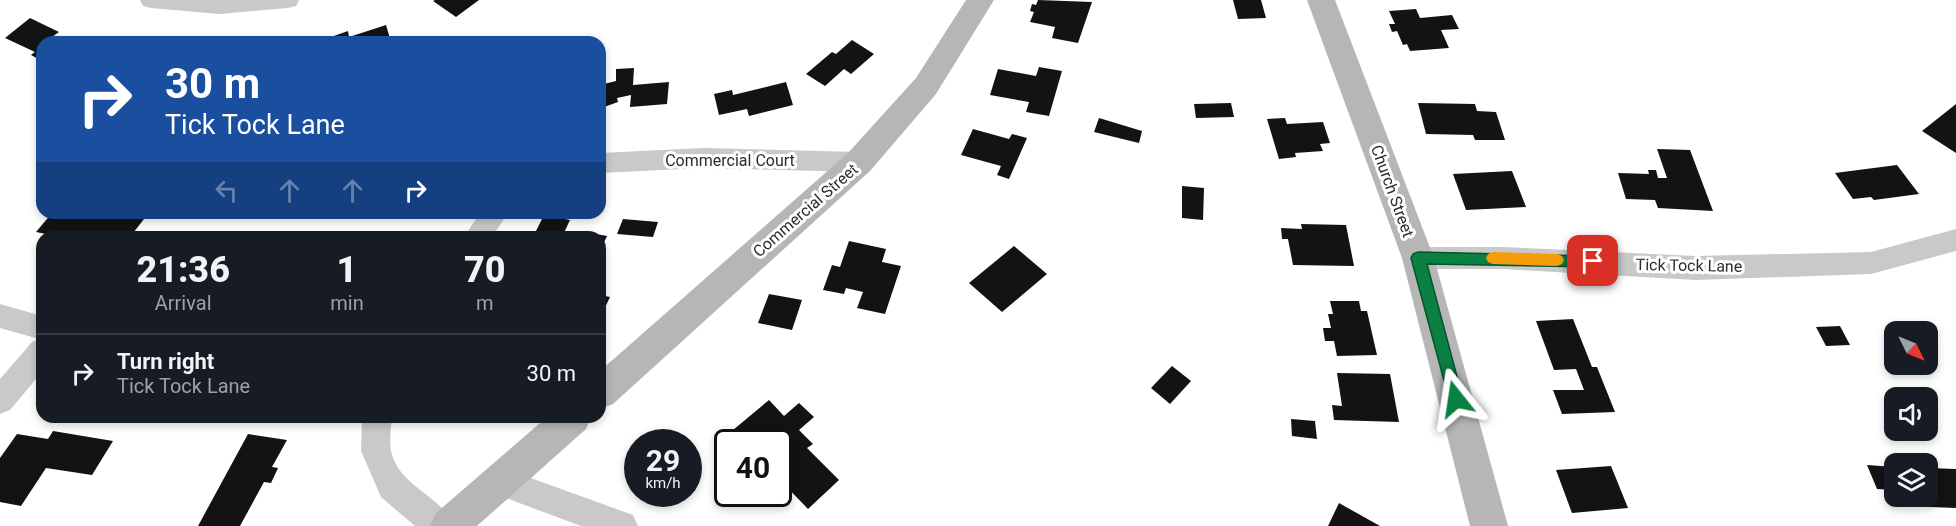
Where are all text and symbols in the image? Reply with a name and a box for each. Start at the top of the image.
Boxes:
text: 30 m [165,59,260,108]
icon: right [66,60,144,138]
text: Tick Tock Lane [165,109,345,141]
street label: Church Street [1367,142,1418,240]
street label: Commercial Court [665,151,795,170]
street label: Commercial Street [749,160,862,261]
icon: left [210,174,243,207]
icon: ahead [273,174,306,207]
icon: ahead [336,174,369,207]
icon: right [399,174,432,207]
pin [1567,235,1618,286]
icon: arrive [1576,244,1609,277]
text: 21:36 [136,249,230,291]
text: 1 [337,249,357,291]
text: 70 [464,249,506,291]
street label: Tick Tock Lane [1636,255,1742,276]
text: Arrival [155,291,212,315]
text: min [330,291,364,315]
text: m [476,291,494,315]
north arrow [1884,321,1938,375]
map controls [1884,321,1938,507]
text: Turn right [117,349,214,374]
icon: right [66,357,99,390]
text: 30 m [527,361,576,386]
position arrow [1424,367,1488,431]
text: Tick Tock Lane [117,374,250,398]
button: sound [1884,387,1938,441]
speed limit sign: 40 [714,429,792,507]
text: 29 [646,443,680,478]
button: layers [1884,453,1938,507]
text: km/h [645,474,681,492]

